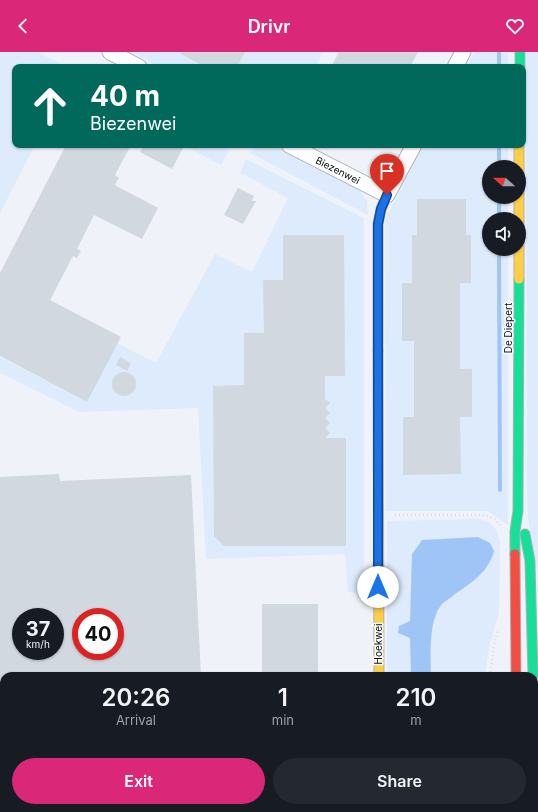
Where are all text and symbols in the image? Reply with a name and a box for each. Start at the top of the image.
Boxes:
icon: back [12,15,34,37]
icon: heart [504,15,526,37]
text: Drivr [248,16,290,37]
text: 40 m [90,79,160,113]
icon: ahead [24,80,76,132]
text: Biezenwei [90,113,176,134]
street label: Biezenwei [314,154,362,186]
pin [370,154,404,195]
icon: arrive [376,160,398,182]
north arrow [482,160,526,204]
map controls [482,160,526,256]
button: sound [482,212,526,256]
street label: De Diepert [502,302,514,353]
position arrow [357,566,399,608]
speed limit sign: 40 [72,608,124,660]
text: 37 [26,617,50,641]
street label: Hoekwei [372,623,384,665]
text: km/h [26,638,50,650]
text: 20:26 [102,683,170,712]
text: 1 [278,683,288,712]
text: 210 [396,683,436,712]
text: Arrival [116,712,156,728]
text: min [272,712,294,728]
text: m [410,712,422,728]
button: Exit [12,758,265,804]
button: Share [273,758,526,804]

